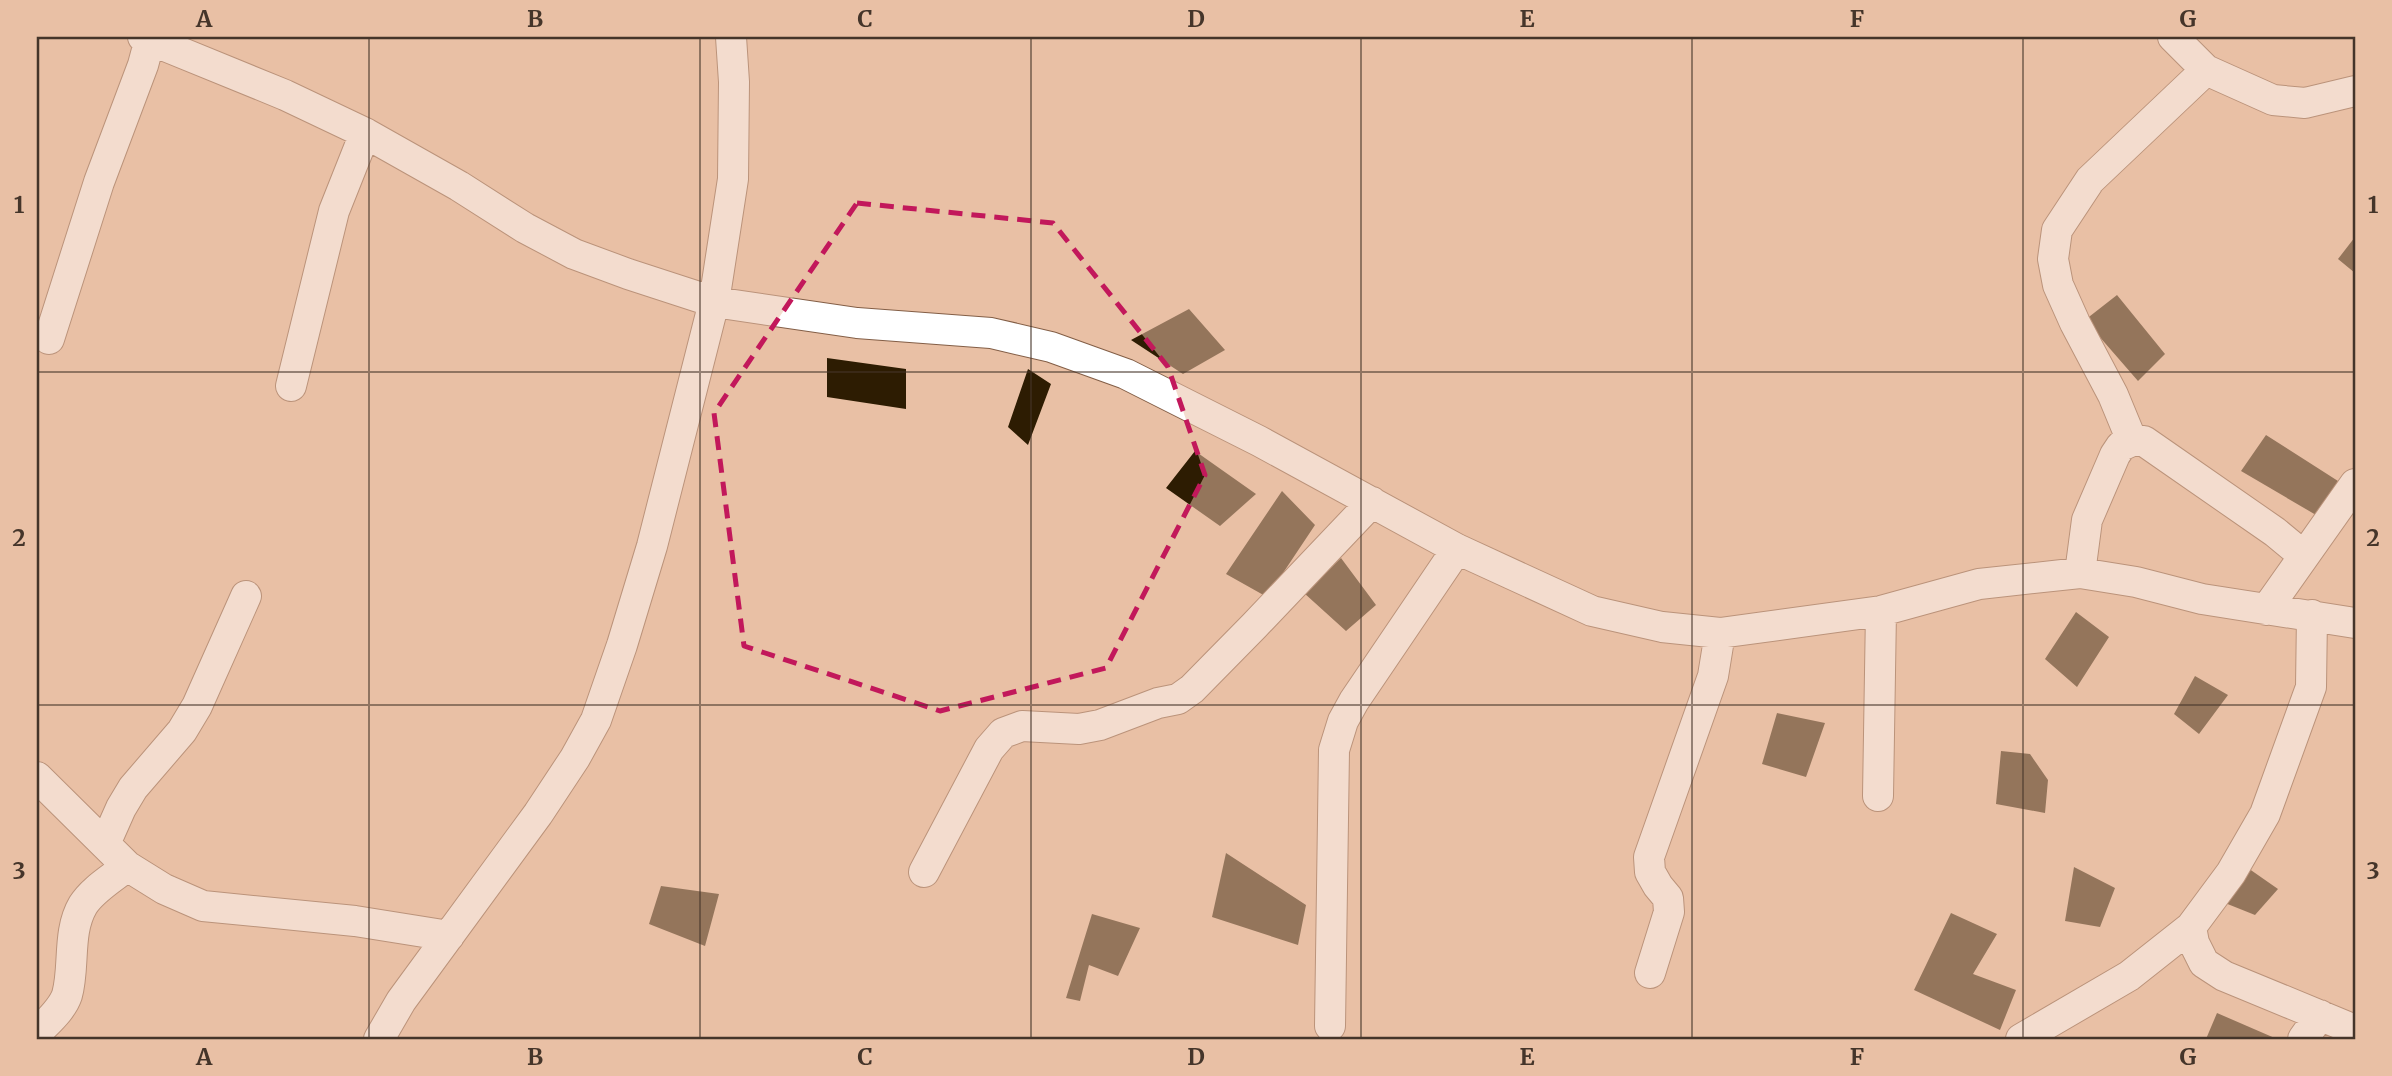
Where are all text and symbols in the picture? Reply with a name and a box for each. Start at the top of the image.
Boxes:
text: A [195,4,213,33]
text: B [527,4,543,33]
text: C [857,4,873,33]
text: D [1187,4,1205,33]
text: E [1519,4,1535,33]
text: F [1850,4,1864,33]
text: G [2180,4,2197,33]
text: 1 [14,190,25,219]
text: 1 [2368,190,2379,219]
text: 2 [12,523,26,552]
text: 2 [2366,523,2380,552]
text: 3 [12,856,26,885]
text: 3 [2366,856,2380,885]
text: A [195,1042,213,1071]
text: B [527,1042,543,1071]
text: C [857,1042,873,1071]
text: D [1187,1042,1205,1071]
text: E [1519,1042,1535,1071]
text: F [1850,1042,1864,1071]
text: G [2180,1042,2197,1071]

